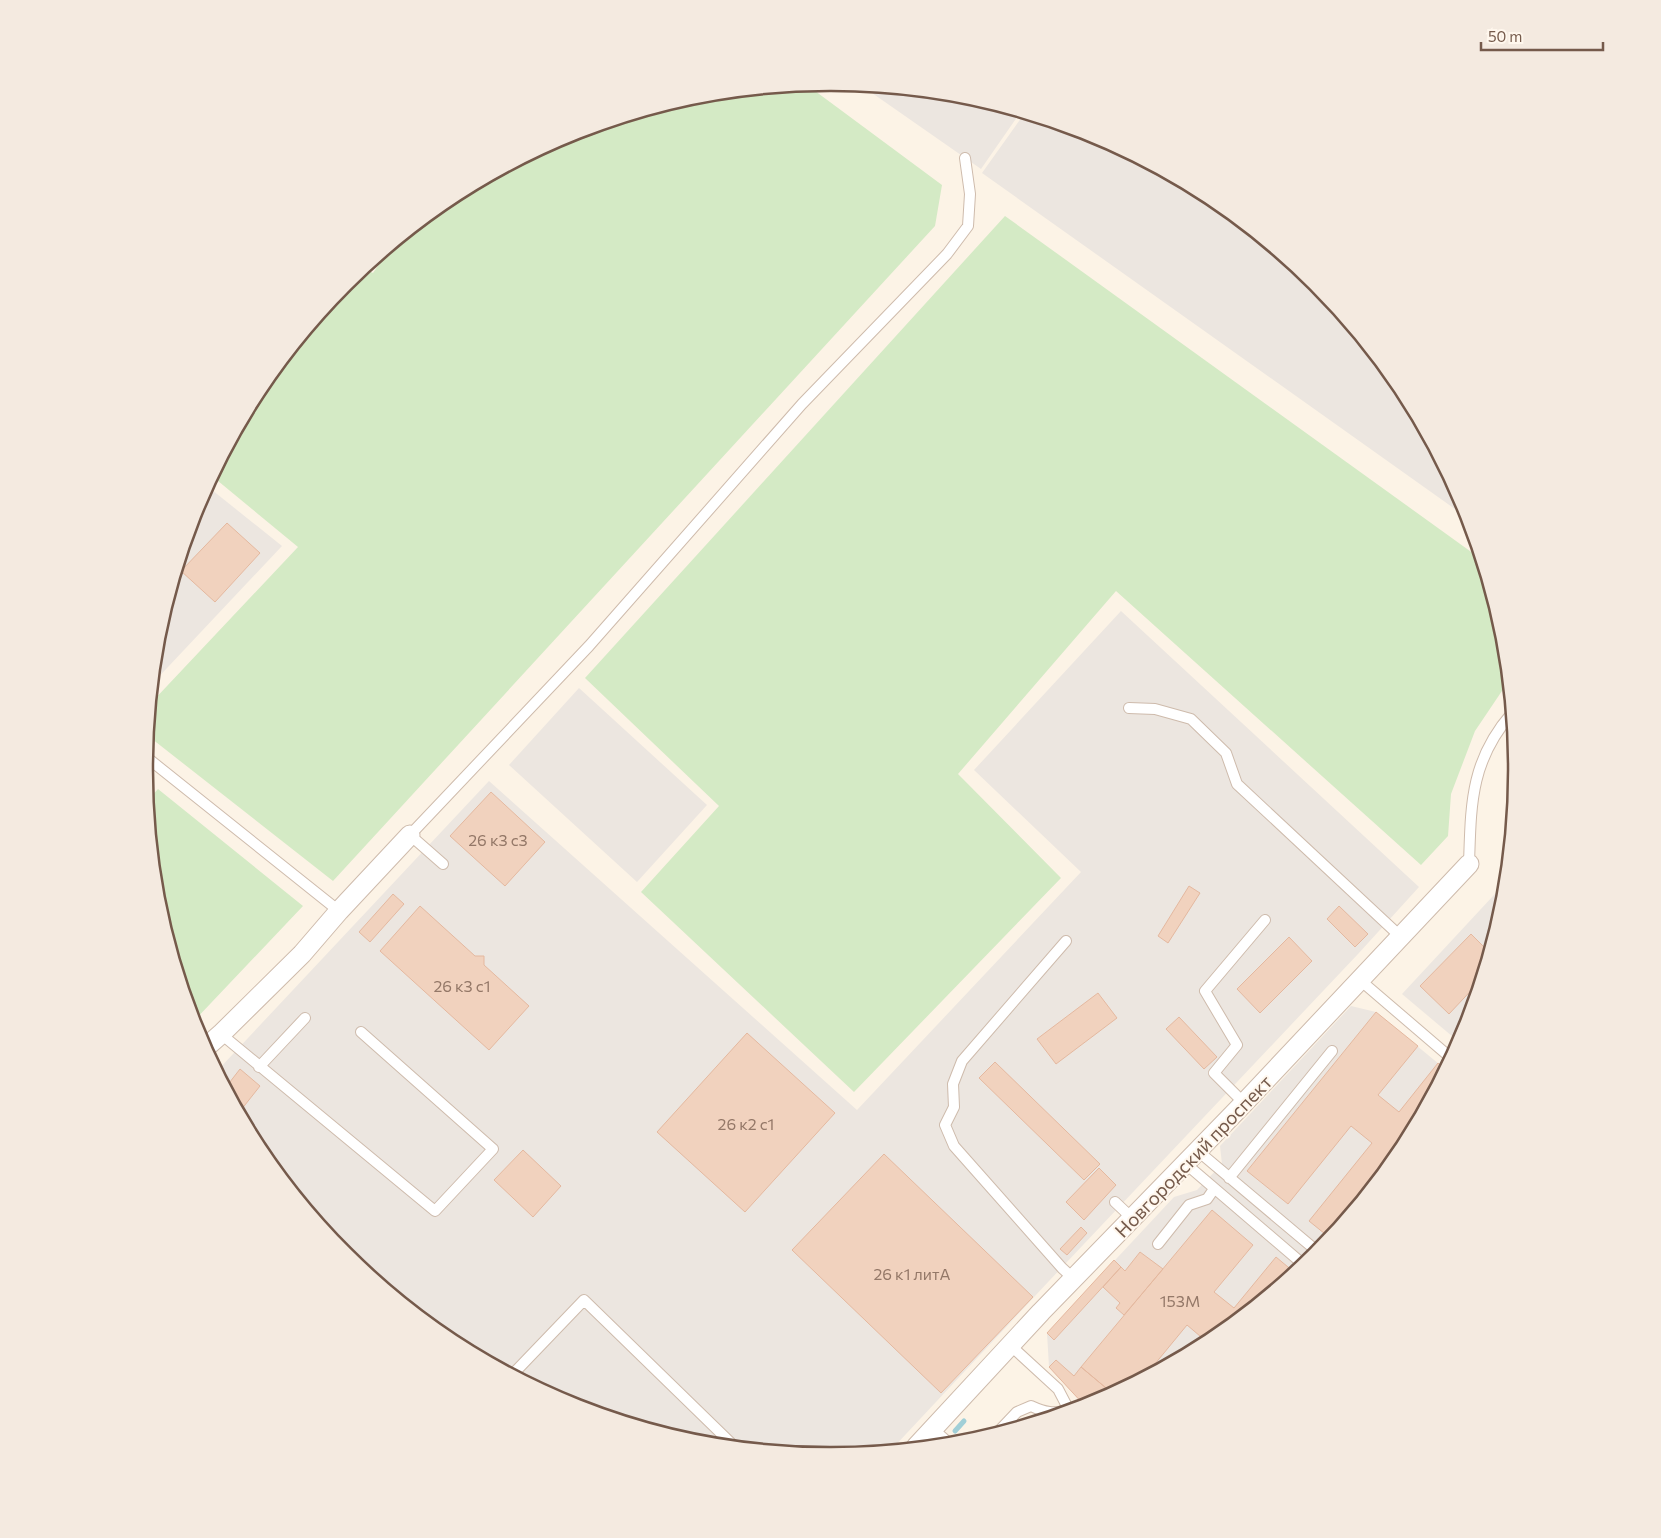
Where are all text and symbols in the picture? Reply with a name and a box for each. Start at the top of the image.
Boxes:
scale bar [1481,20,1604,52]
text: 50 m [1488,27,1522,45]
house number: 26 к3 с3 [468,830,528,849]
house number: 26 к3 с1 [433,976,491,995]
street label: Новгородский проспект [1110,1070,1276,1242]
house number: 26 к2 с1 [718,1114,774,1133]
house number: 26 к1 литА [873,1264,951,1283]
house number: 153М [1160,1291,1200,1310]

